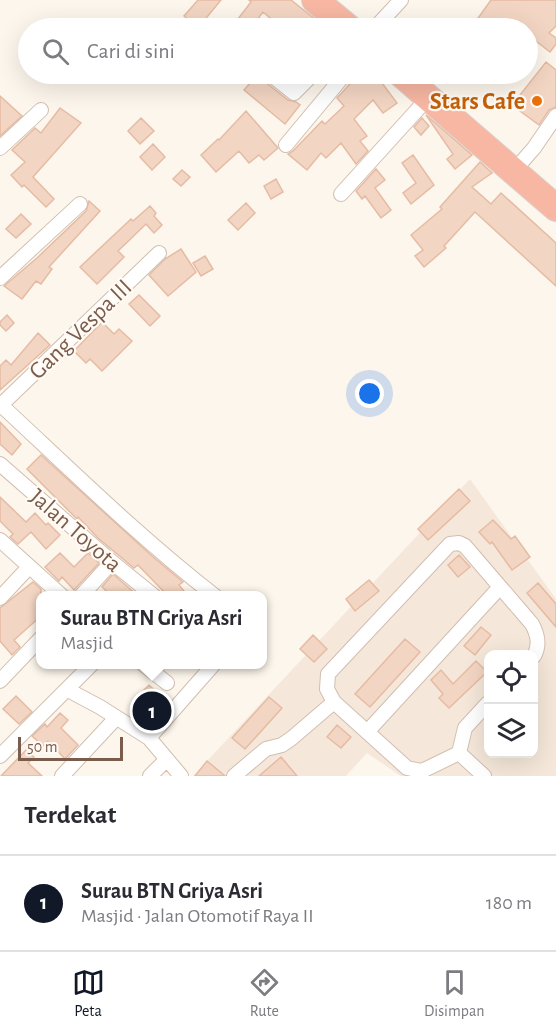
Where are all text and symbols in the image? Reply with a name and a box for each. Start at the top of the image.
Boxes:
search box [18,18,538,84]
icon: search [39,35,72,68]
text: Cari di sini [87,40,175,62]
place label: Stars Cafe [430,90,525,114]
marker: Stars Cafe [530,94,544,108]
street label: Gang Vespa III [25,275,137,384]
your location [355,379,384,408]
street label: Jalan Toyota [25,485,126,577]
popup [36,591,267,669]
text: Surau BTN Griya Asri [61,607,243,629]
text: Masjid [61,633,113,653]
map controls [484,650,538,758]
button: locate [484,650,538,704]
pin: 1 [132,688,172,734]
button: layers [484,704,538,758]
scale bar [18,734,123,762]
text: 50 m [27,739,58,755]
text: Terdekat [24,802,116,828]
text: Surau BTN Griya Asri [81,880,263,902]
text: 1 [40,893,47,913]
text: 180 m [486,893,532,913]
text: Masjid · Jalan Otomotif Raya II [81,906,314,926]
tab: Peta [72,966,105,1021]
tab: Rute [248,966,281,1021]
tab: Disimpan [424,966,484,1021]

